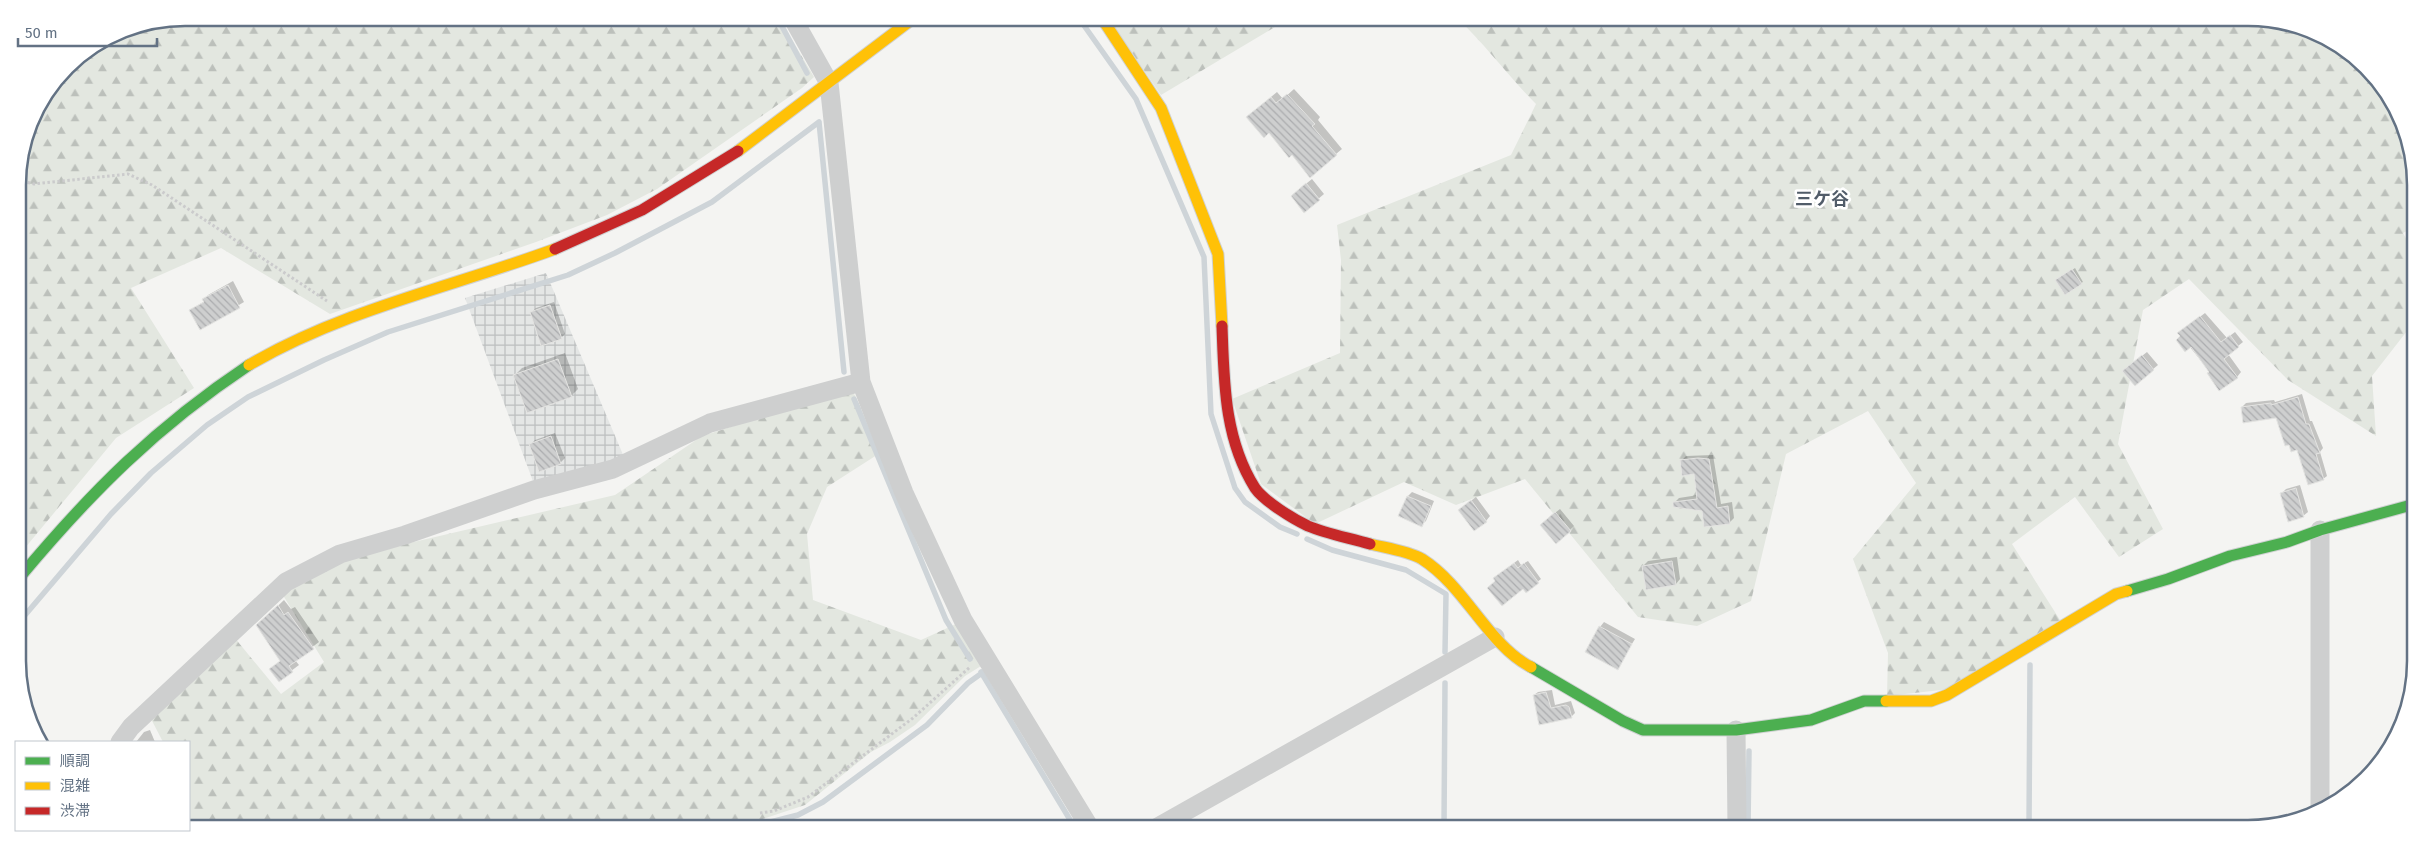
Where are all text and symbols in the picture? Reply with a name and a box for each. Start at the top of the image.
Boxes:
scale bar [18,15,156,47]
text: 50 m [25,24,58,42]
district label: 三ケ谷 [1795,188,1849,210]
legend [15,741,190,831]
text: 順調 [60,752,90,770]
text: 混雑 [60,777,90,795]
text: 渋滞 [60,802,90,820]

